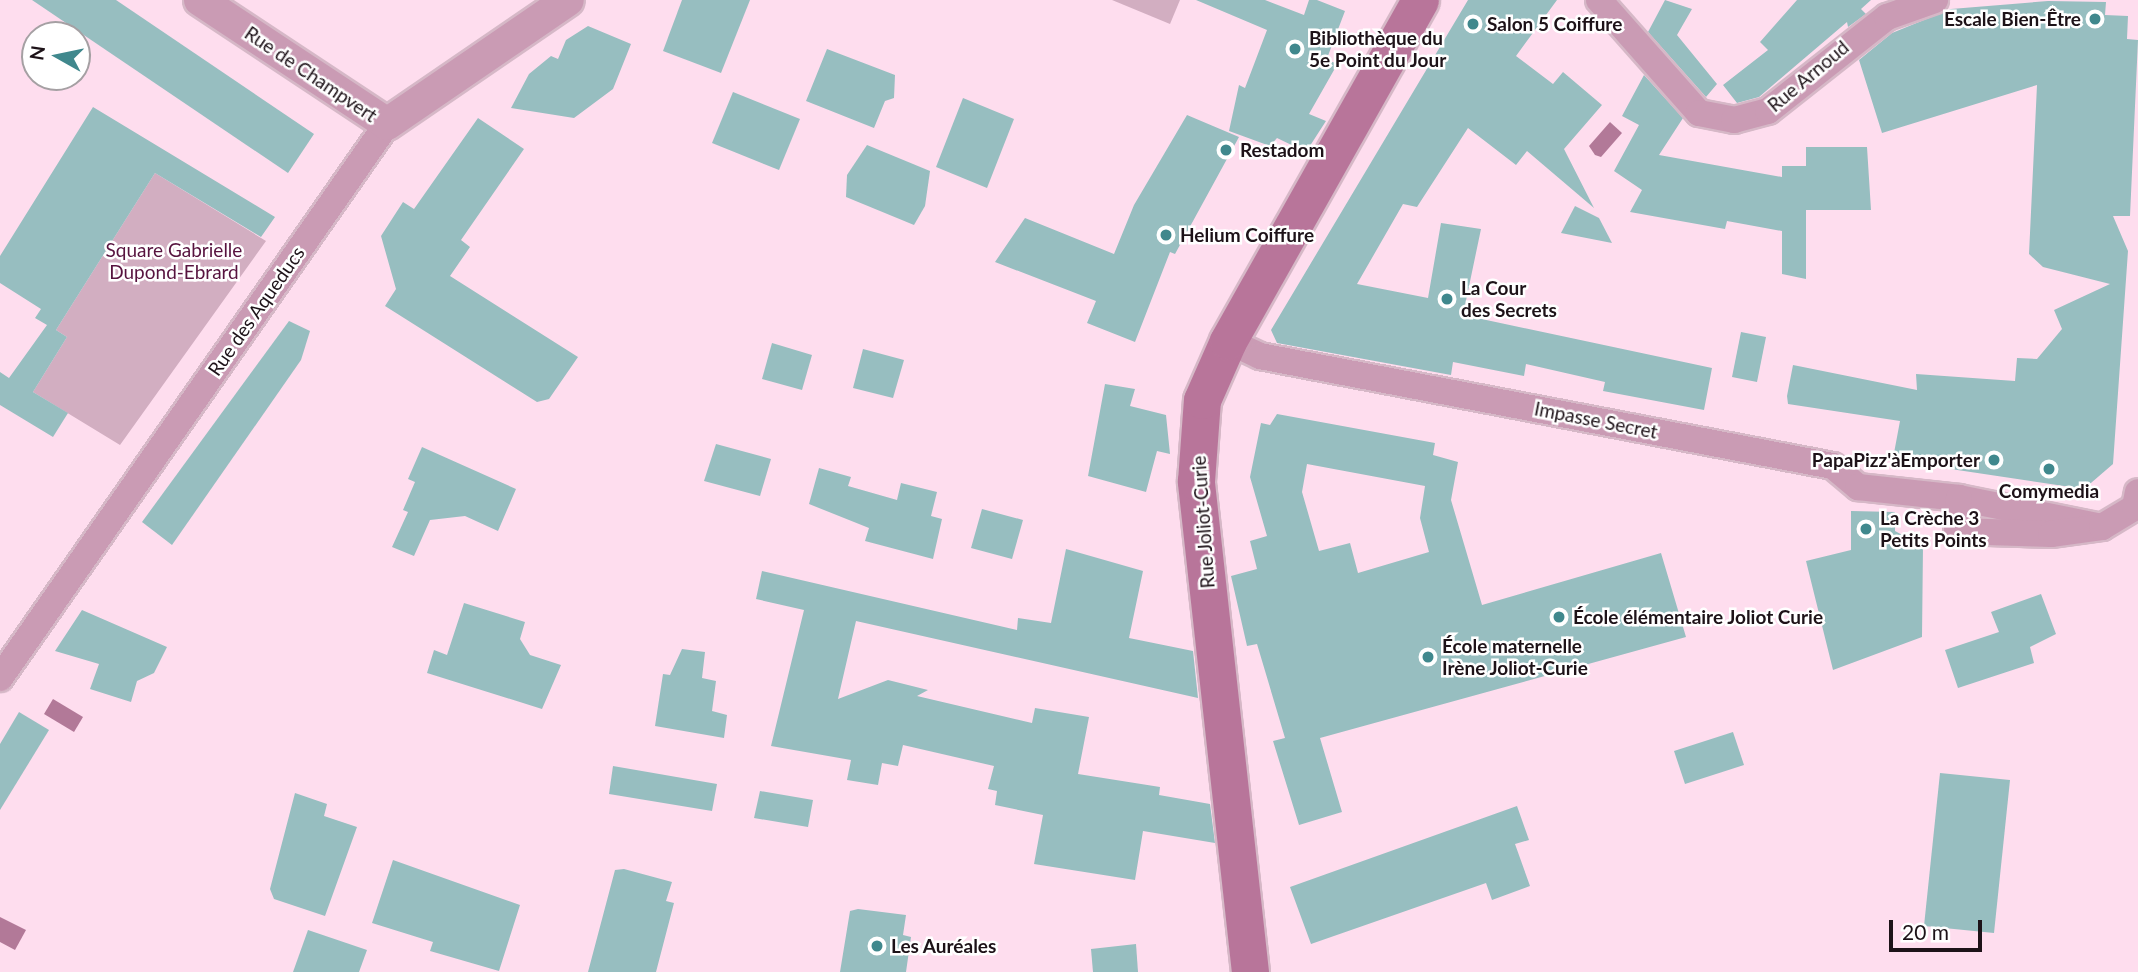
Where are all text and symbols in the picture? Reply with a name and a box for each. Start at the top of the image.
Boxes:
place label: Escale Bien-Être [1944,8,2081,30]
marker: Escale Bien-Être [2087,11,2103,27]
place label: Salon 5 Coiffure [1487,13,1622,35]
marker: Salon 5 Coiffure [1465,16,1481,32]
north arrow [21,21,91,91]
street label: Rue de Champvert [241,21,381,127]
place label: Bibliothèque du 5e Point du Jour [1309,27,1447,71]
street label: Rue Arnoud [1763,35,1853,117]
marker: Bibliothèque du 5e Point du Jour [1287,41,1303,57]
text: N [24,44,49,62]
place label: Restadom [1240,139,1324,161]
marker: Restadom [1218,142,1234,158]
place label: Helium Coiffure [1180,224,1314,246]
marker: Helium Coiffure [1158,227,1174,243]
park label: Square Gabrielle Dupond-Ebrard [106,239,242,283]
street label: Rue des Aqueducs [203,242,309,380]
place label: La Cour des Secrets [1461,277,1557,321]
marker: La Cour des Secrets [1439,291,1455,307]
street label: Impasse Secret [1533,397,1659,443]
place label: PapaPizz'àEmporter [1812,449,1980,471]
marker: PapaPizz'àEmporter [1986,452,2002,468]
street label: Rue Joliot-Curie [1187,455,1219,589]
marker: Comymedia [2041,461,2057,477]
place label: Comymedia [1999,480,2099,502]
place label: La Crèche 3 Petits Points [1880,507,1987,551]
marker: La Crèche 3 Petits Points [1858,521,1874,537]
place label: École élémentaire Joliot Curie [1573,606,1824,628]
marker: École élémentaire Joliot Curie [1551,609,1567,625]
place label: École maternelle Irène Joliot-Curie [1442,635,1588,679]
marker: École maternelle Irène Joliot-Curie [1420,649,1436,665]
scale bar [1893,906,1986,950]
text: 20 m [1902,919,1949,944]
place label: Les Auréales [891,935,997,957]
marker: Les Auréales [869,938,885,954]

